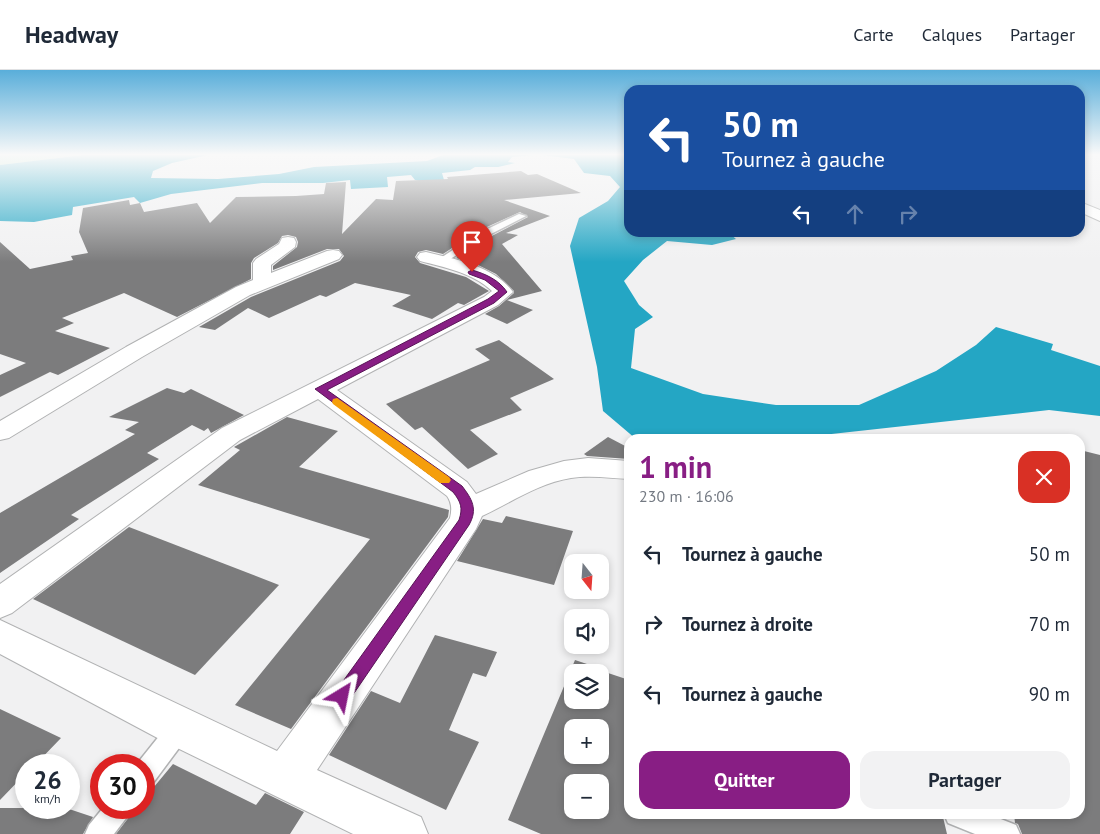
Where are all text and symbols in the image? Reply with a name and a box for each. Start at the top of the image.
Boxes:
text: Headway [25,19,118,50]
text: Carte [853,23,894,46]
text: Calques [922,23,982,46]
text: Partager [1010,23,1075,46]
text: 50 m [722,101,799,147]
icon: left [639,105,704,170]
text: Tournez à gauche [722,145,885,173]
icon: left [788,200,816,228]
icon: ahead [841,200,869,228]
icon: right [894,200,922,228]
pin [451,221,493,272]
icon: arrive [458,228,486,256]
text: 1 min [639,447,712,486]
button: close [1018,451,1070,503]
text: 230 m · 16:06 [639,486,734,506]
icon: left [639,540,667,568]
text: Tournez à gauche [682,542,823,566]
text: 50 m [1029,542,1070,566]
north arrow [564,554,609,599]
map controls [564,554,609,819]
button: sound [564,609,609,654]
icon: right [639,610,667,638]
text: Tournez à droite [682,612,813,636]
text: 70 m [1029,612,1070,636]
button: layers [564,664,609,709]
position arrow [315,669,367,721]
icon: left [639,680,667,708]
text: Tournez à gauche [682,682,823,706]
text: 90 m [1029,682,1070,706]
button: + [564,719,609,764]
button: Quitter [639,751,850,809]
button: Partager [860,751,1070,809]
speed limit sign: 30 [90,754,155,819]
text: 26 [33,764,62,796]
button: − [564,774,609,819]
text: km/h [34,791,61,806]

